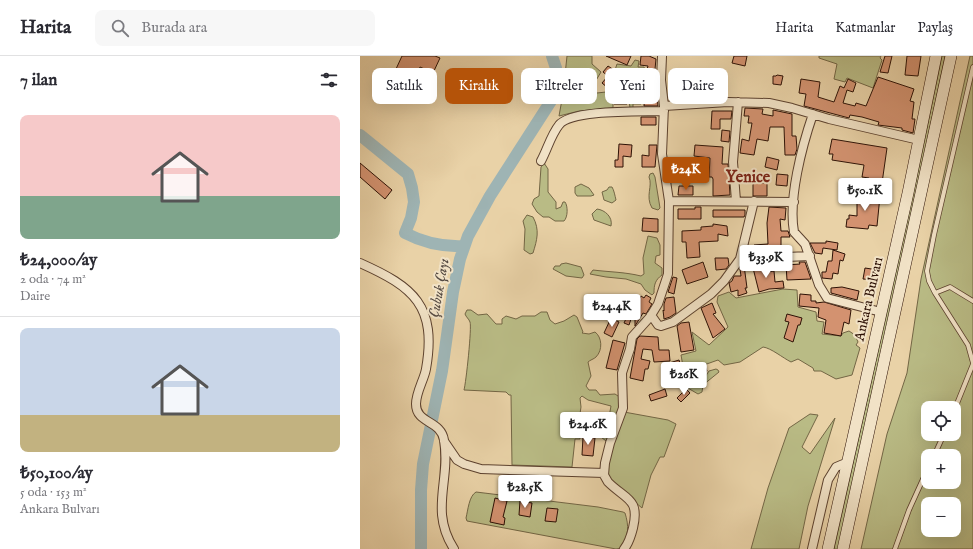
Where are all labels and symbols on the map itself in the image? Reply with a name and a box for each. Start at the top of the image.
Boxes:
pin: ₺24K [662,157,710,191]
district label: Yenice [726,168,771,188]
pin: ₺50.1K [832,178,898,212]
pin: ₺33.9K [733,245,799,279]
street label: Ankara Bulvarı [850,255,887,344]
water label: Çubuk Çayı [424,257,454,319]
pin: ₺24.4K [579,294,645,328]
pin: ₺26K [660,362,708,396]
pin: ₺24.6K [555,412,621,446]
pin: ₺28.5K [492,475,558,509]

